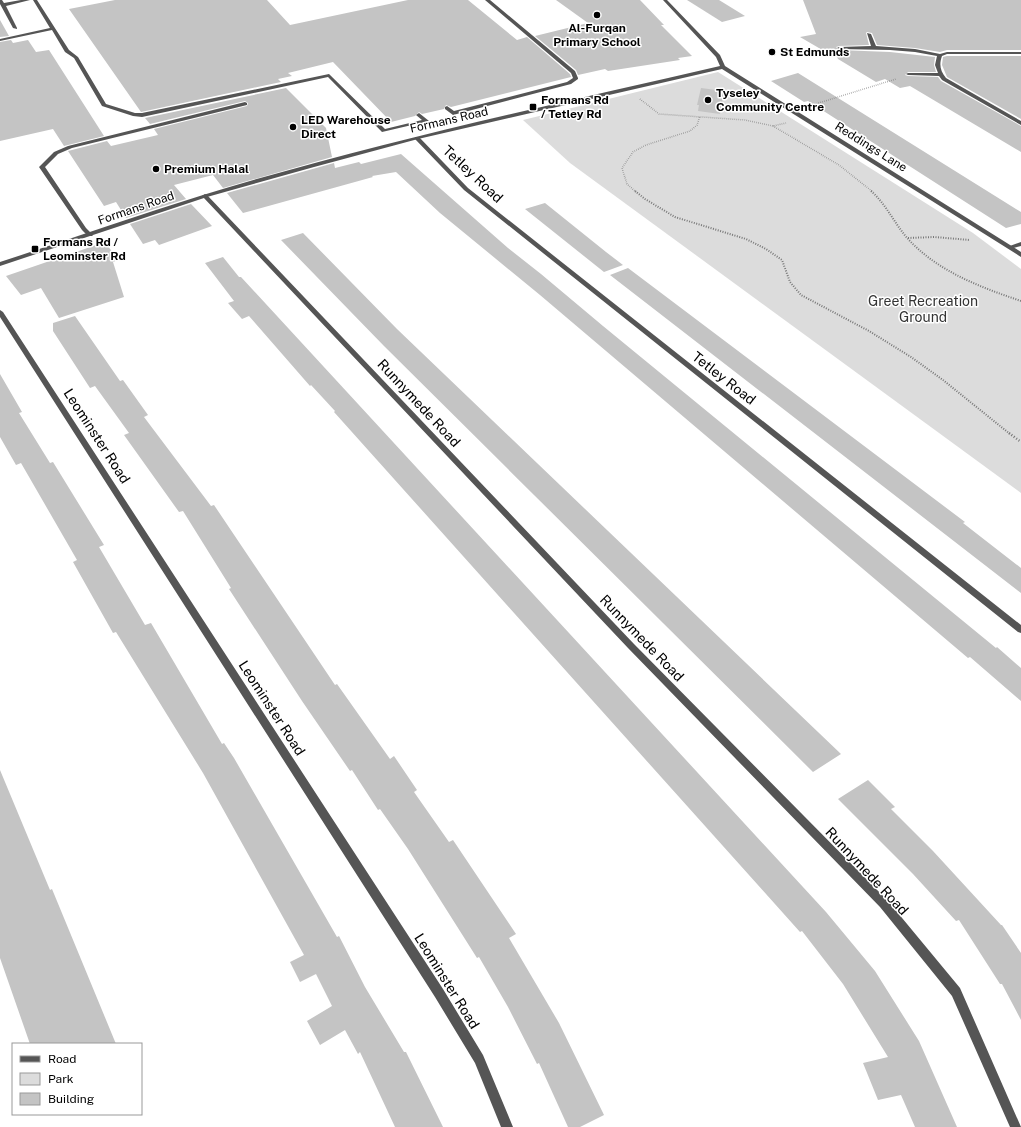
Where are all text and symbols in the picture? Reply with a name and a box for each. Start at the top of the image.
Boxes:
marker: Al-Furqan Primary School [592,10,602,20]
place label: Al-Furqan Primary School [553,21,641,49]
place label: St Edmunds [780,45,849,59]
marker: St Edmunds [767,47,777,57]
place label: Tyseley Community Centre [716,86,824,114]
place label: Formans Rd / Tetley Rd [541,93,609,121]
marker: Tyseley Community Centre [703,95,713,105]
marker: Formans Rd / Tetley Rd [528,102,538,112]
street label: Formans Road [409,104,489,136]
place label: LED Warehouse Direct [301,113,391,141]
street label: Reddings Lane [832,119,910,175]
marker: LED Warehouse Direct [288,122,298,132]
street label: Tetley Road [440,142,506,206]
place label: Premium Halal [164,162,249,176]
marker: Premium Halal [151,164,161,174]
street label: Formans Road [96,188,176,228]
place label: Formans Rd / Leominster Rd [43,235,126,263]
marker: Formans Rd / Leominster Rd [30,244,40,254]
park label: Greet Recreation Ground [868,293,978,325]
street label: Tetley Road [689,348,759,408]
street label: Runnymede Road [374,356,464,450]
street label: Leominster Road [60,386,134,486]
street label: Runnymede Road [597,592,687,684]
street label: Leominster Road [235,658,309,758]
street label: Runnymede Road [822,824,912,918]
street label: Leominster Road [411,930,483,1032]
legend [12,1043,142,1115]
text: Road [48,1052,76,1066]
text: Park [48,1072,74,1086]
text: Building [48,1092,94,1106]

